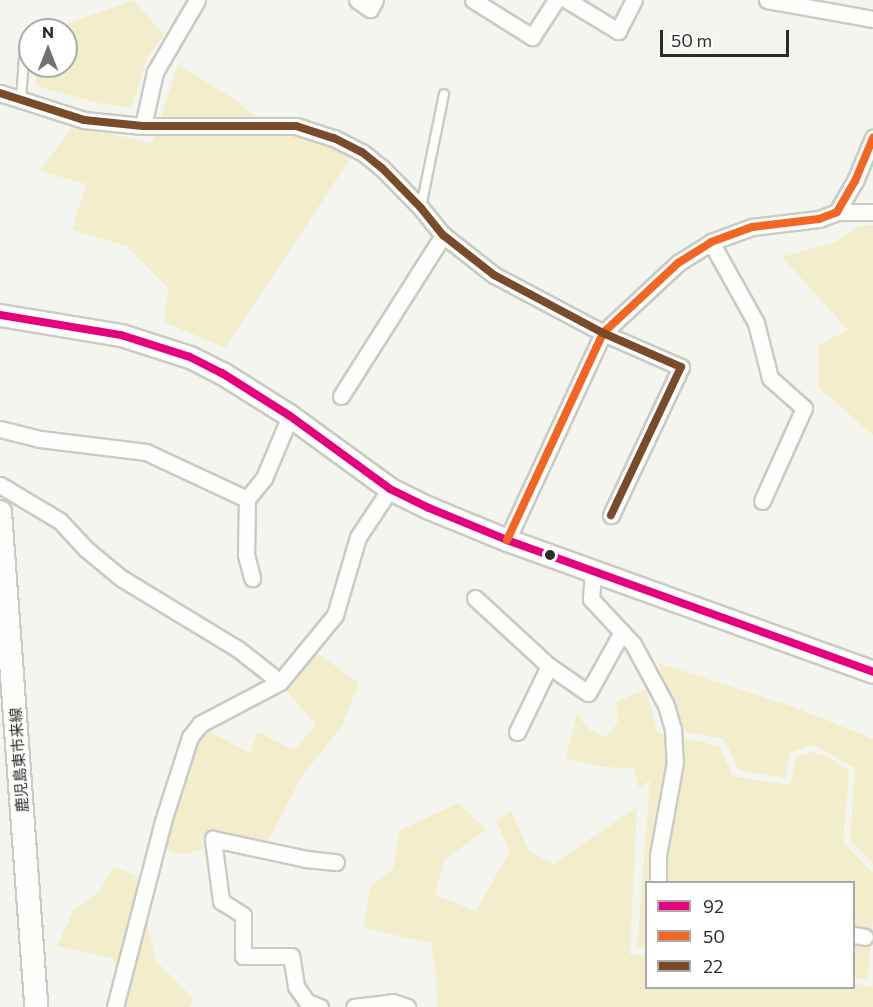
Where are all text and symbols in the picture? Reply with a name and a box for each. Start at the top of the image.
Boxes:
north arrow [18,18,78,78]
scale bar [663,18,792,56]
text: N [42,22,54,41]
text: 50 m [671,29,712,51]
unlabelled marker [544,549,556,561]
street label: 鹿児島東市来線 [6,707,32,813]
legend [645,881,855,989]
text: 92 [703,895,724,917]
text: 50 [703,925,725,947]
text: 22 [703,955,723,977]

